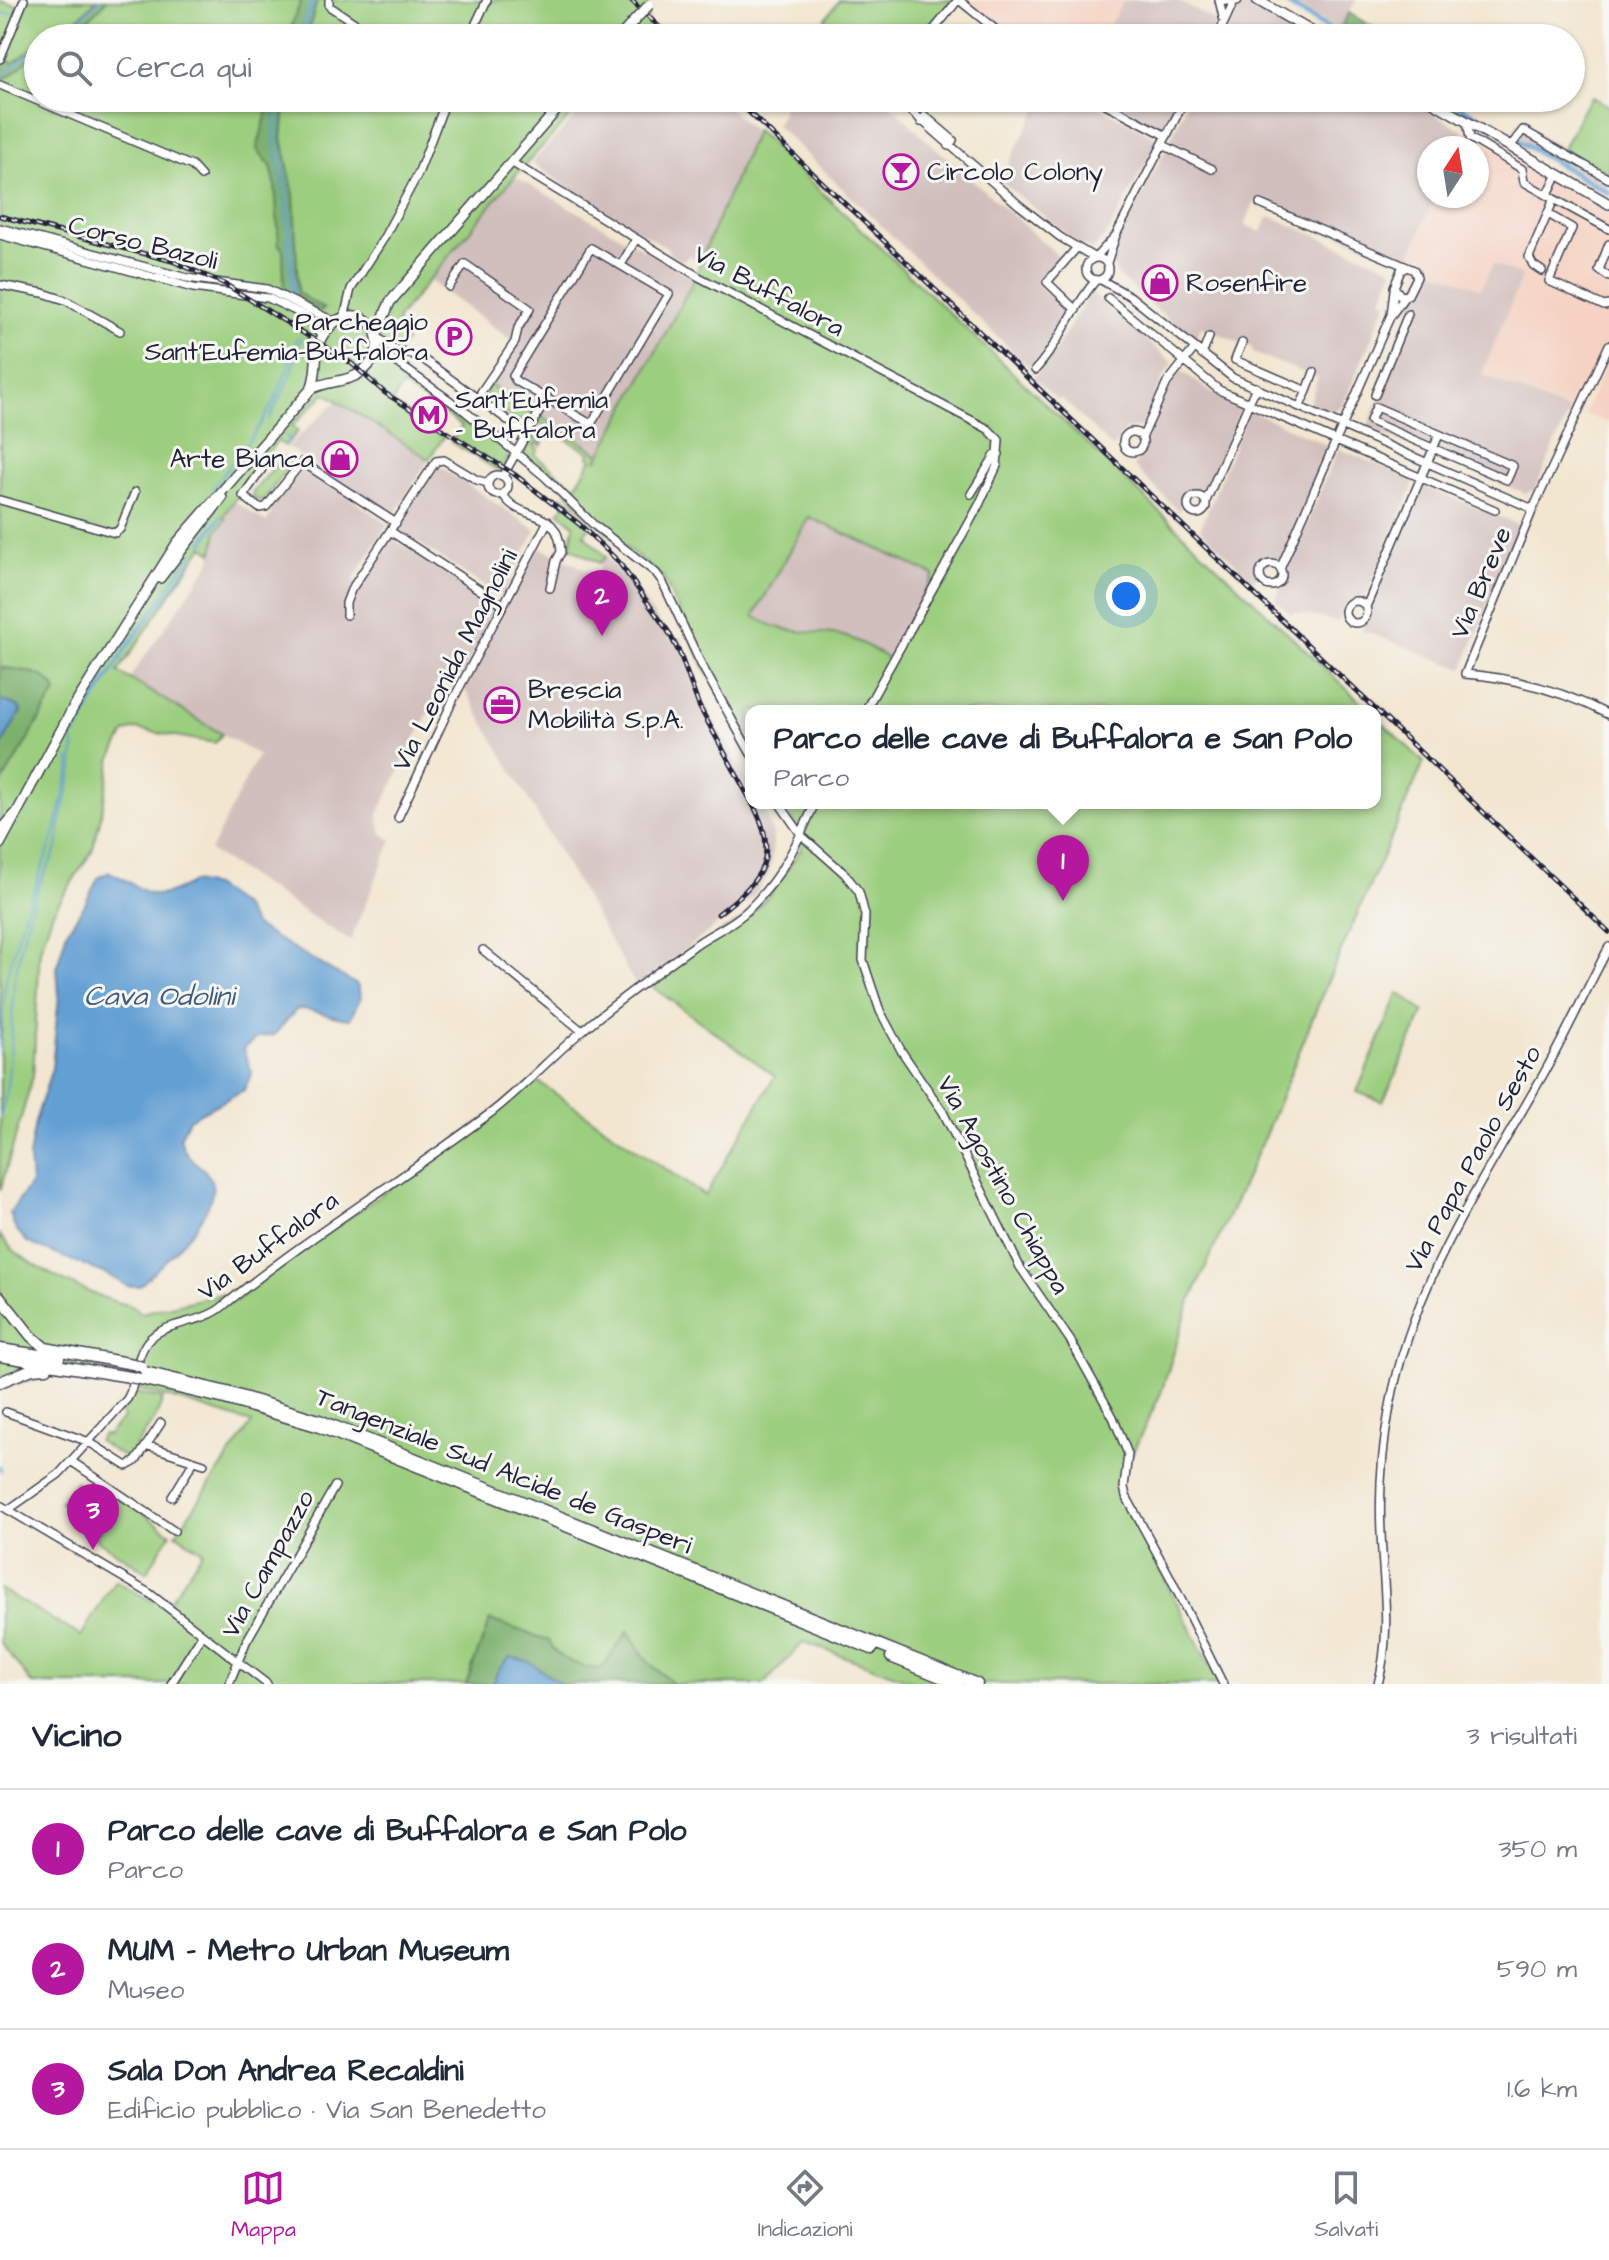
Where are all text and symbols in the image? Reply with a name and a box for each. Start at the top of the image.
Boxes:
search box [24,24,1585,112]
icon: search [52,46,96,90]
text: Cerca qui [116,47,251,89]
north arrow [1417,136,1489,208]
bar icon: Circolo Colony [882,153,920,191]
place label: Circolo Colony [927,154,1103,192]
street label: Corso Bazoli [65,207,221,279]
street label: Via Buffalora [687,236,851,346]
shop icon: Rosenfire [1141,264,1179,302]
place label: Rosenfire [1186,265,1307,301]
place label: Parcheggio Sant'Eufemia-Buffalora [145,304,428,370]
parking icon: Parcheggio Sant'Eufemia-Buffalora [435,318,473,356]
place label: Sant'Eufemia - Buffalora [455,382,608,448]
metro station icon: Sant'Eufemia - Buffalora [410,396,448,434]
shop icon: Arte Bianca [321,440,359,478]
place label: Arte Bianca [170,441,314,477]
street label: Via Breve [1441,522,1521,644]
street label: Via Leonida Magnolini [383,543,529,778]
pin: 2 [576,570,628,636]
your location [1106,576,1146,616]
place label: Brescia Mobilità S.p.A. [528,672,684,738]
office icon: Brescia Mobilità S.p.A. [483,686,521,724]
popup [745,705,1381,809]
text: Parco delle cave di Buffalora e San Polo [774,718,1352,760]
text: Parco [774,760,849,796]
pin: 1 [1037,835,1089,901]
water label: Cava Odolini [84,977,238,1016]
street label: Via Papa Paolo Sesto [1396,1039,1551,1279]
street label: Via Agostino Chiappa [926,1069,1078,1302]
street label: Via Buffalora [190,1183,346,1309]
street label: Tangenziale Sud Alcide de Gasperi [310,1379,698,1565]
street label: Via Campazzo [213,1483,324,1644]
pin: 3 [67,1484,119,1550]
text: Vicino [32,1712,121,1760]
text: 3 risultati [1467,1718,1577,1754]
text: Parco delle cave di Buffalora e San Polo [108,1810,686,1852]
text: 1 [56,1831,60,1867]
text: 350 m [1498,1831,1577,1867]
text: Parco [108,1852,183,1888]
text: MUM - Metro Urban Museum [108,1930,509,1972]
text: 2 [51,1951,65,1987]
text: 590 m [1497,1951,1577,1987]
text: Museo [108,1972,184,2008]
text: Sala Don Andrea Recaldini [108,2050,464,2092]
text: 3 [51,2071,65,2107]
text: 1.6 km [1507,2071,1577,2107]
text: Edificio pubblico · Via San Benedetto [108,2092,546,2128]
tab: Mappa [231,2166,296,2245]
tab: Indicazioni [758,2166,853,2245]
tab: Salvati [1314,2166,1378,2245]

